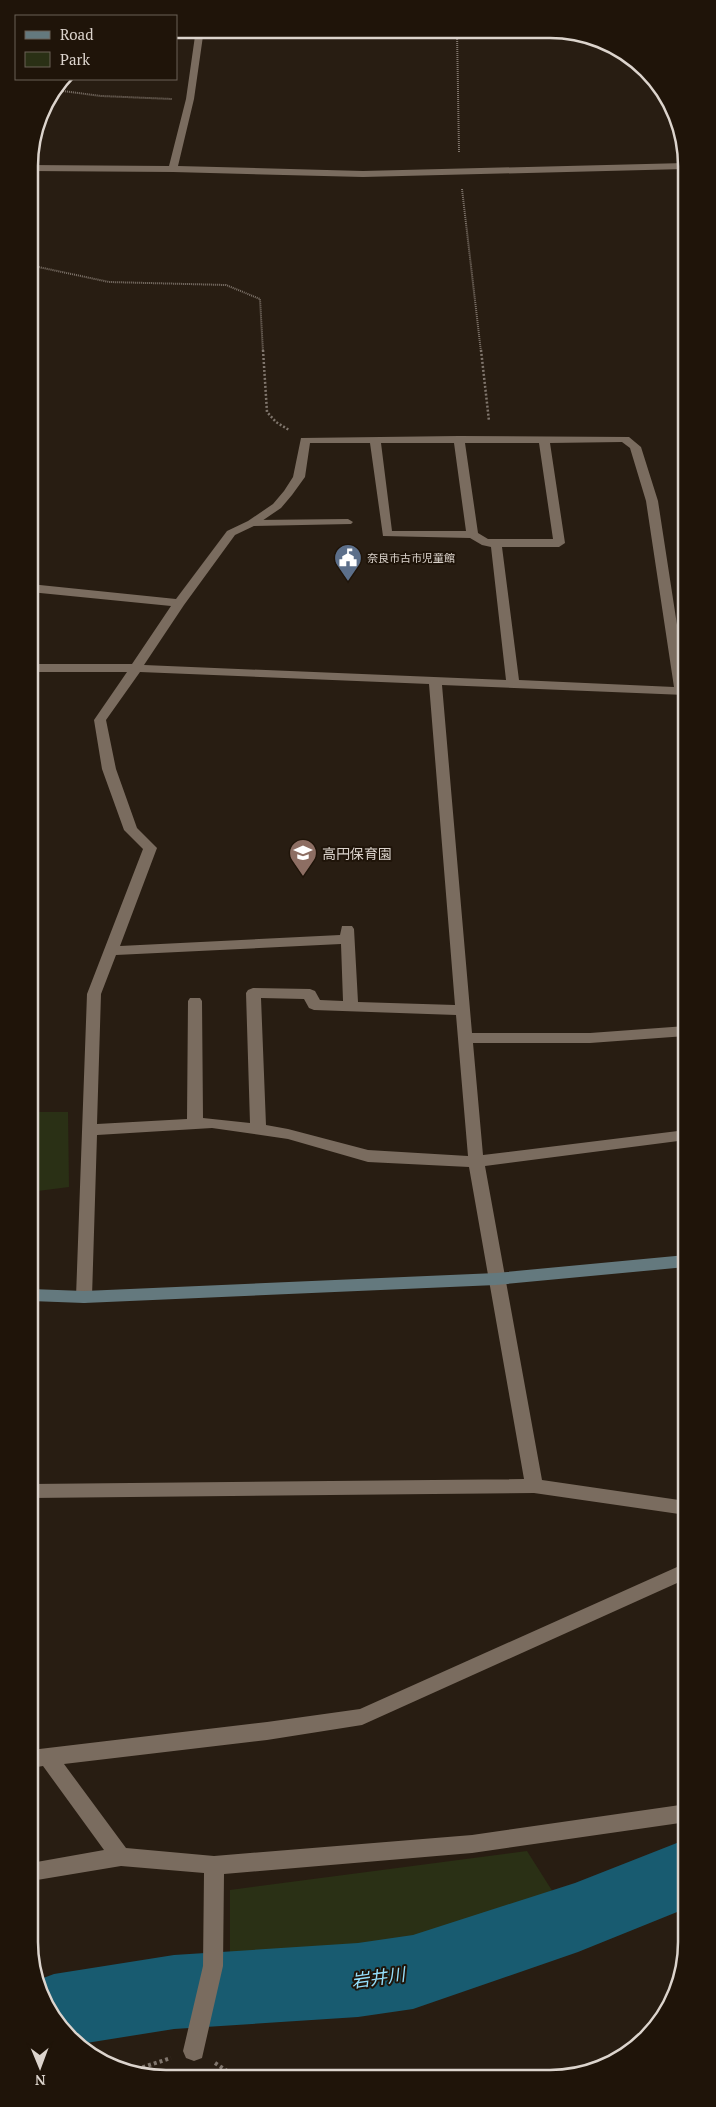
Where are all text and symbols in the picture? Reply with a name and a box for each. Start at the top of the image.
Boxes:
legend [15,15,178,80]
text: Road [60,24,93,44]
text: Park [60,49,90,69]
public building icon: 奈良市古市児童館 [333,543,363,582]
place label: 奈良市古市児童館 [367,551,455,565]
school or university icon: 高円保育園 [288,838,318,877]
place label: 高円保育園 [322,844,392,863]
water label: 岩井川 [350,1961,408,1993]
north arrow [15,2042,65,2092]
text: N [34,2071,46,2090]

